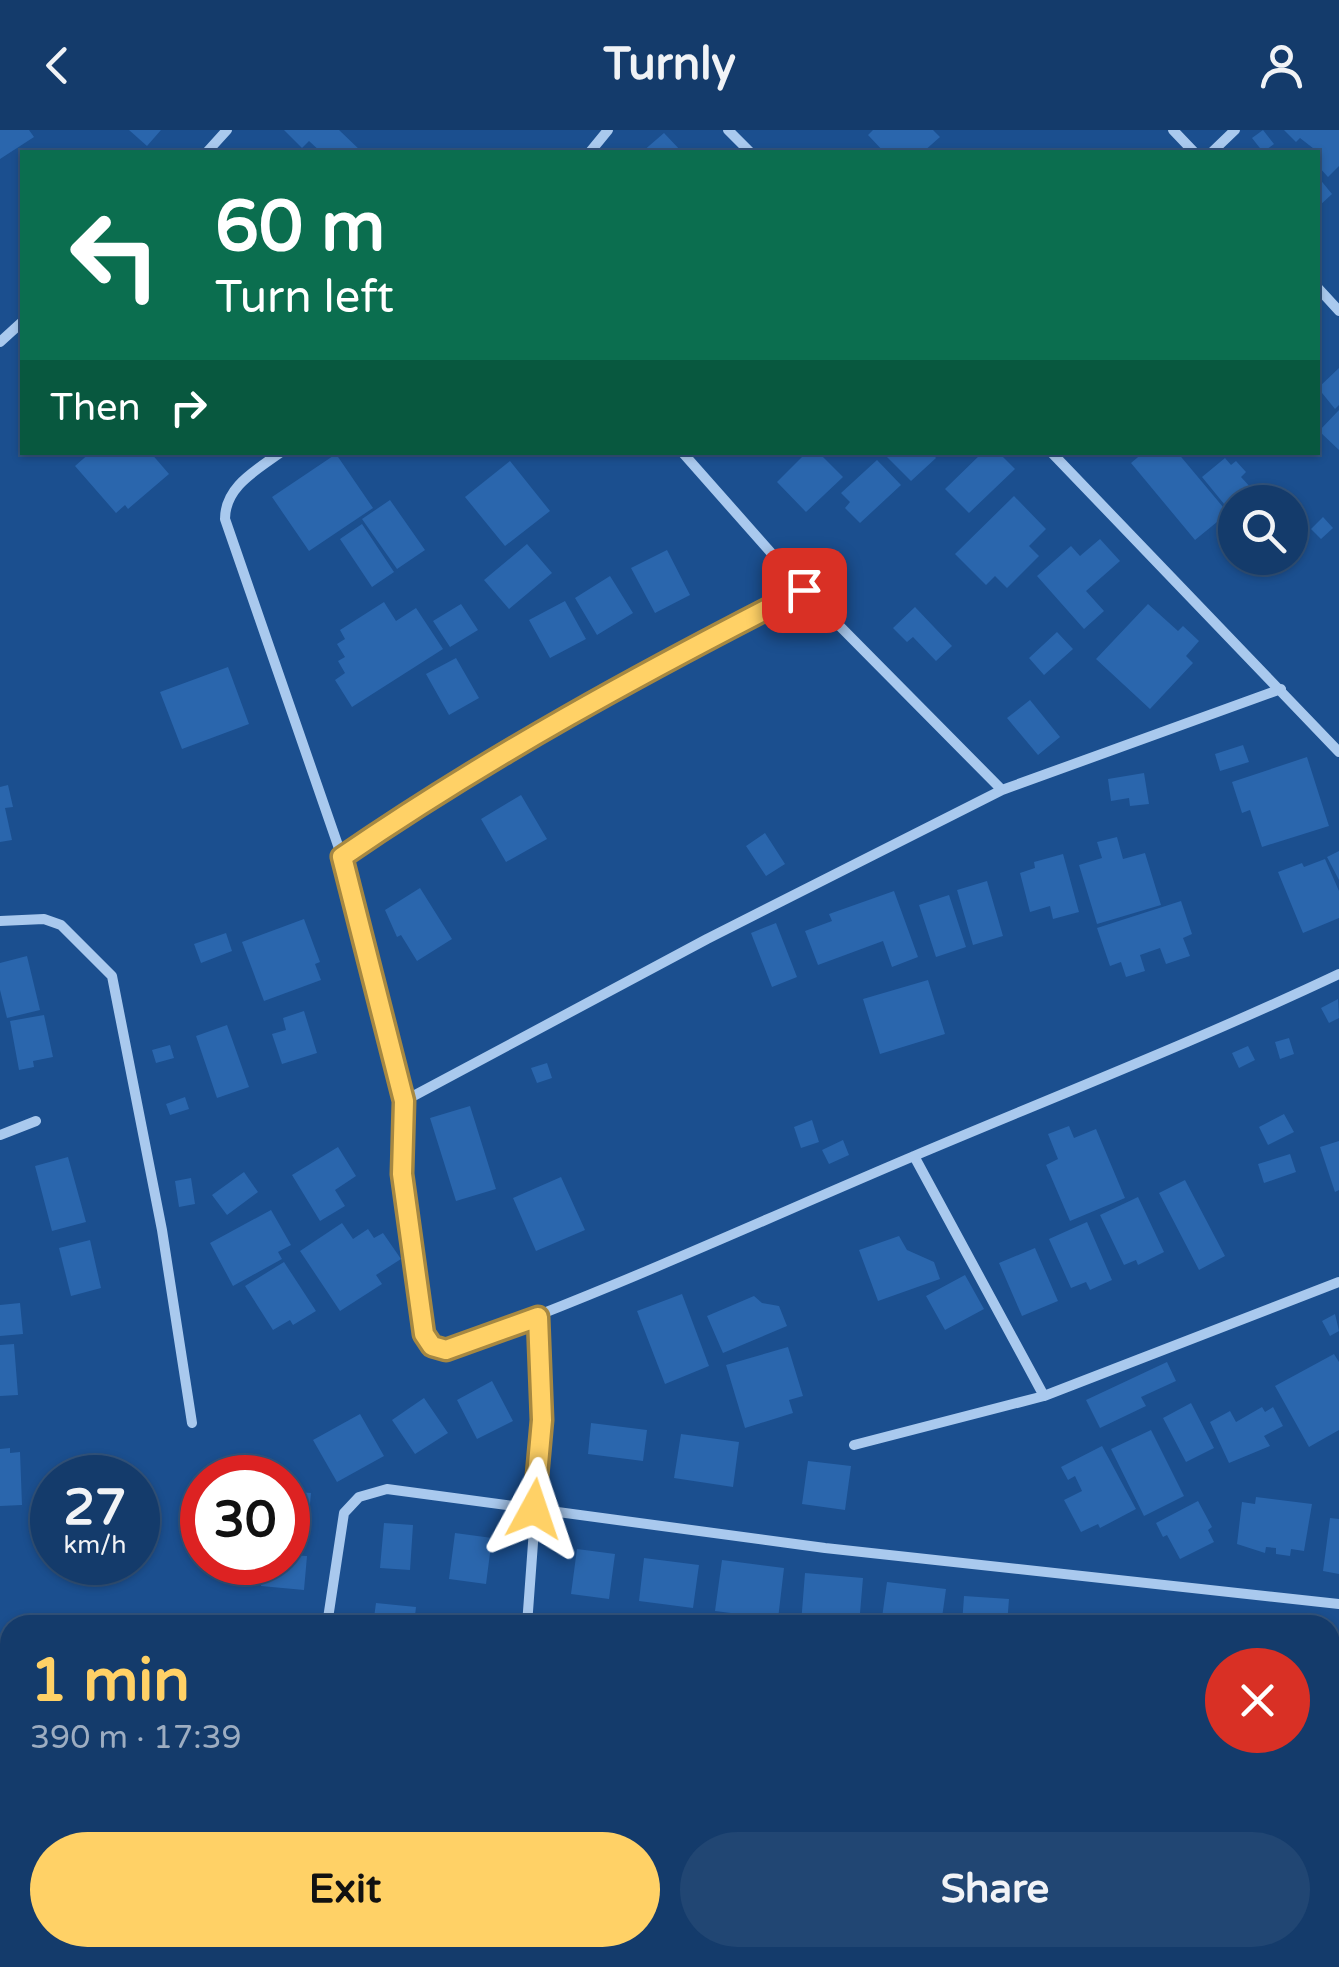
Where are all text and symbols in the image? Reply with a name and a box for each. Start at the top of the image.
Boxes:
icon: back [30,38,85,93]
text: Turnly [603,38,736,92]
icon: person [1254,38,1309,93]
text: 60 m [215,186,385,270]
icon: left [50,190,180,320]
text: Turn left [215,271,394,325]
icon: right [161,380,216,435]
text: Then [50,385,141,431]
map controls [1218,485,1308,575]
button: search [1218,485,1308,575]
pin [762,548,847,633]
icon: arrive [777,563,832,618]
speed limit sign: 30 [180,1455,310,1585]
position arrow [482,1457,586,1561]
text: 27 [64,1478,126,1538]
text: km/h [64,1530,126,1560]
text: 1 min [30,1645,190,1717]
button: close [1205,1648,1310,1753]
text: 390 m · 17:39 [30,1719,242,1757]
button: Exit [30,1832,660,1947]
button: Share [680,1832,1310,1947]

